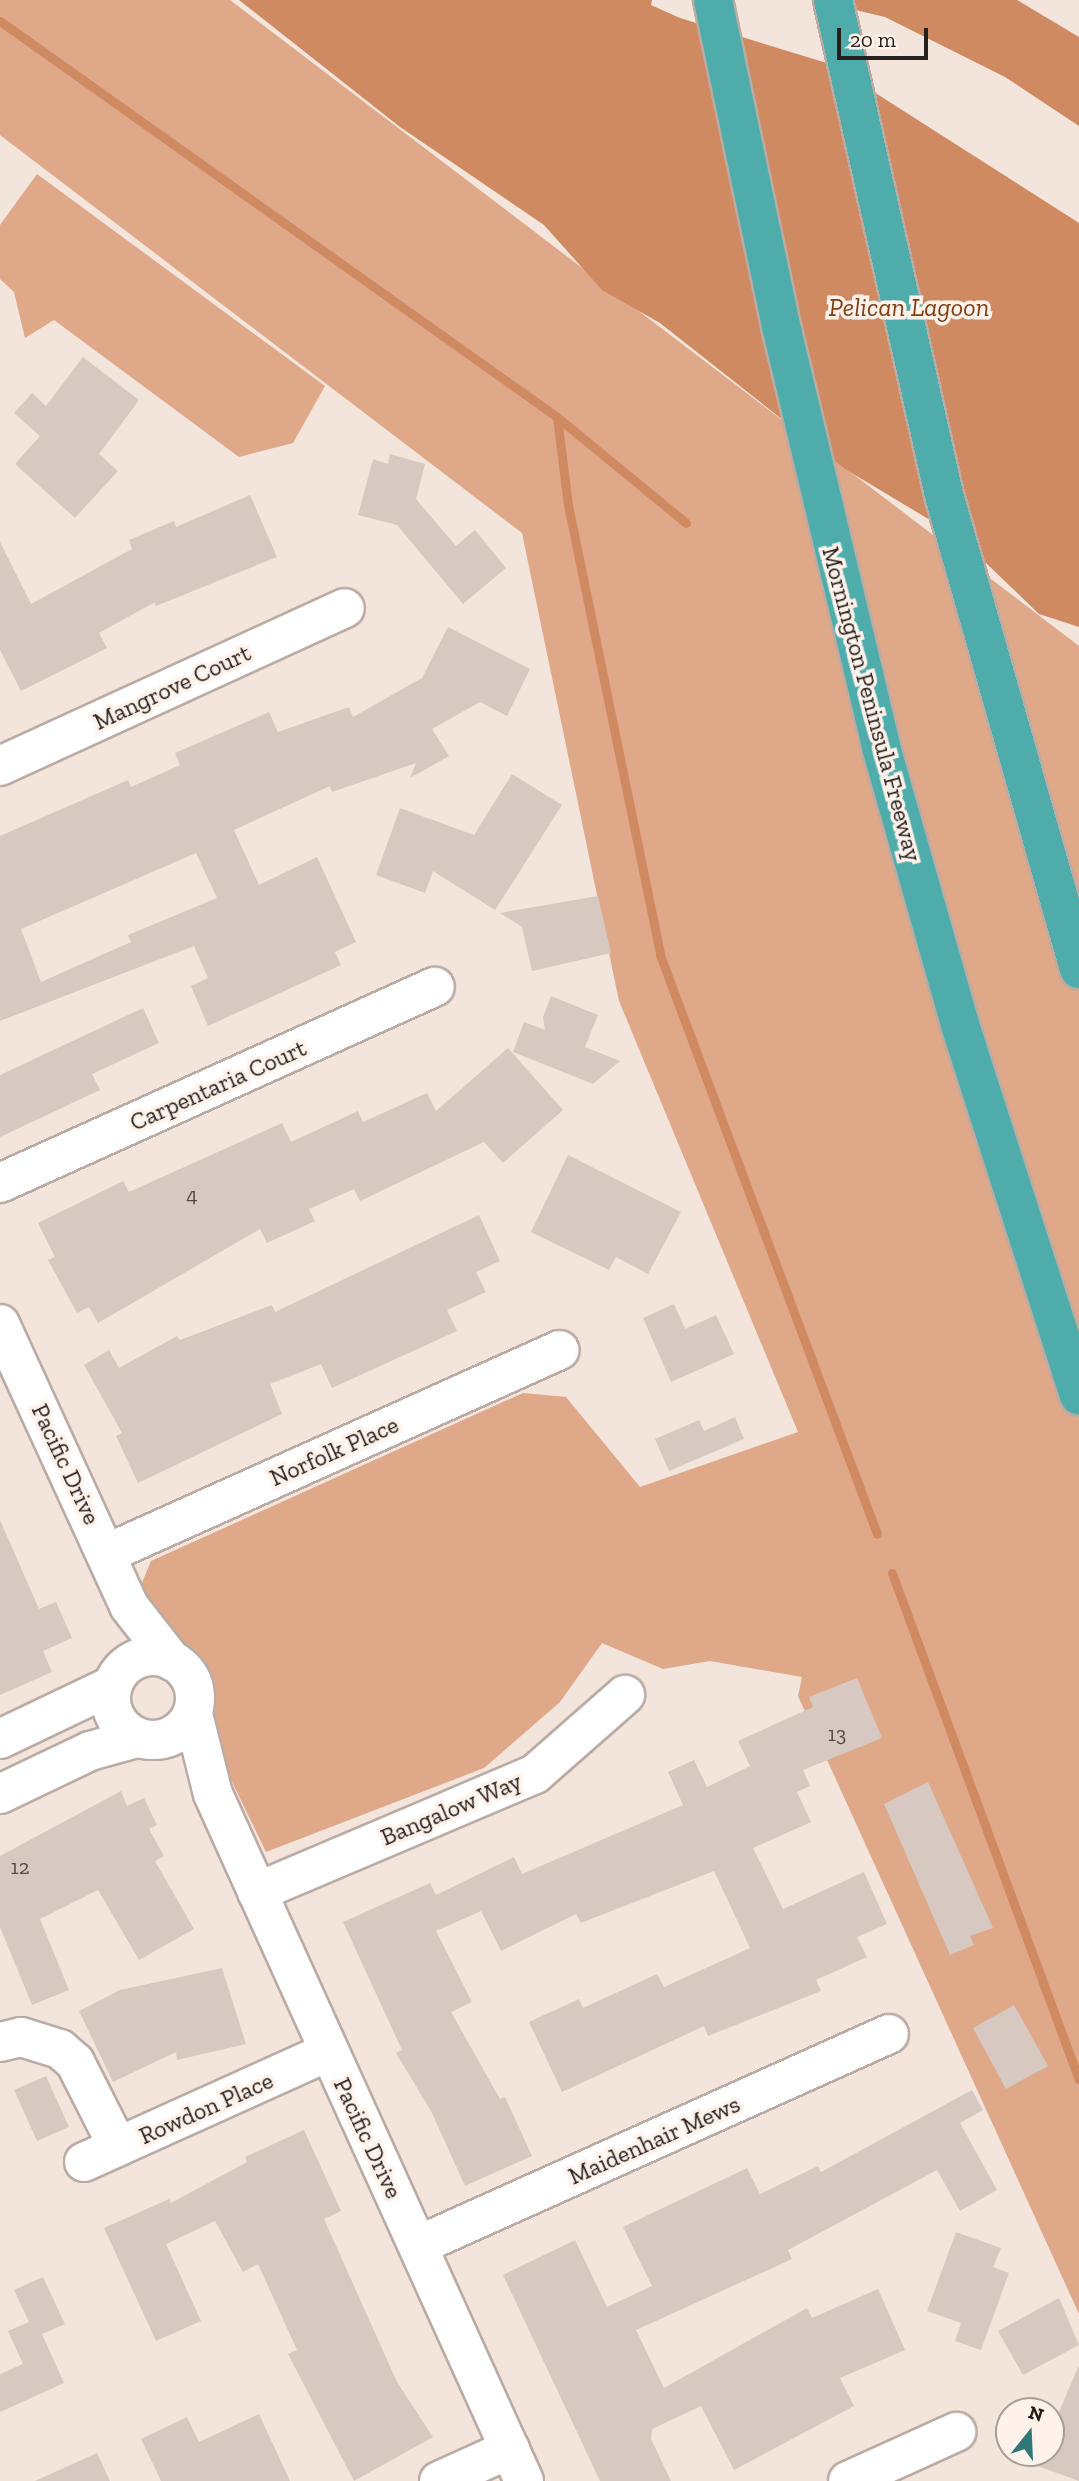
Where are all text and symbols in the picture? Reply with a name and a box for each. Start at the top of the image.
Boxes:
scale bar [841,14,932,58]
text: 20 m [850,27,896,52]
water label: Pelican Lagoon [828,292,990,324]
street label: Mornington Peninsula Freeway [816,544,928,864]
street label: Mangrove Court [89,638,255,736]
street label: Carpentaria Court [125,1033,311,1137]
house number: 4 [186,1182,198,1208]
street label: Pacific Drive [26,1399,106,1529]
street label: Norfolk Place [265,1410,403,1492]
house number: 13 [828,1721,846,1747]
street label: Bangalow Way [376,1766,526,1852]
house number: 12 [11,1854,29,1880]
street label: Rowdon Place [135,2066,277,2150]
street label: Pacific Drive [328,2073,408,2203]
street label: Maidenhair Mews [564,2089,744,2191]
north arrow [995,2397,1065,2467]
text: N [1026,2400,1046,2427]

